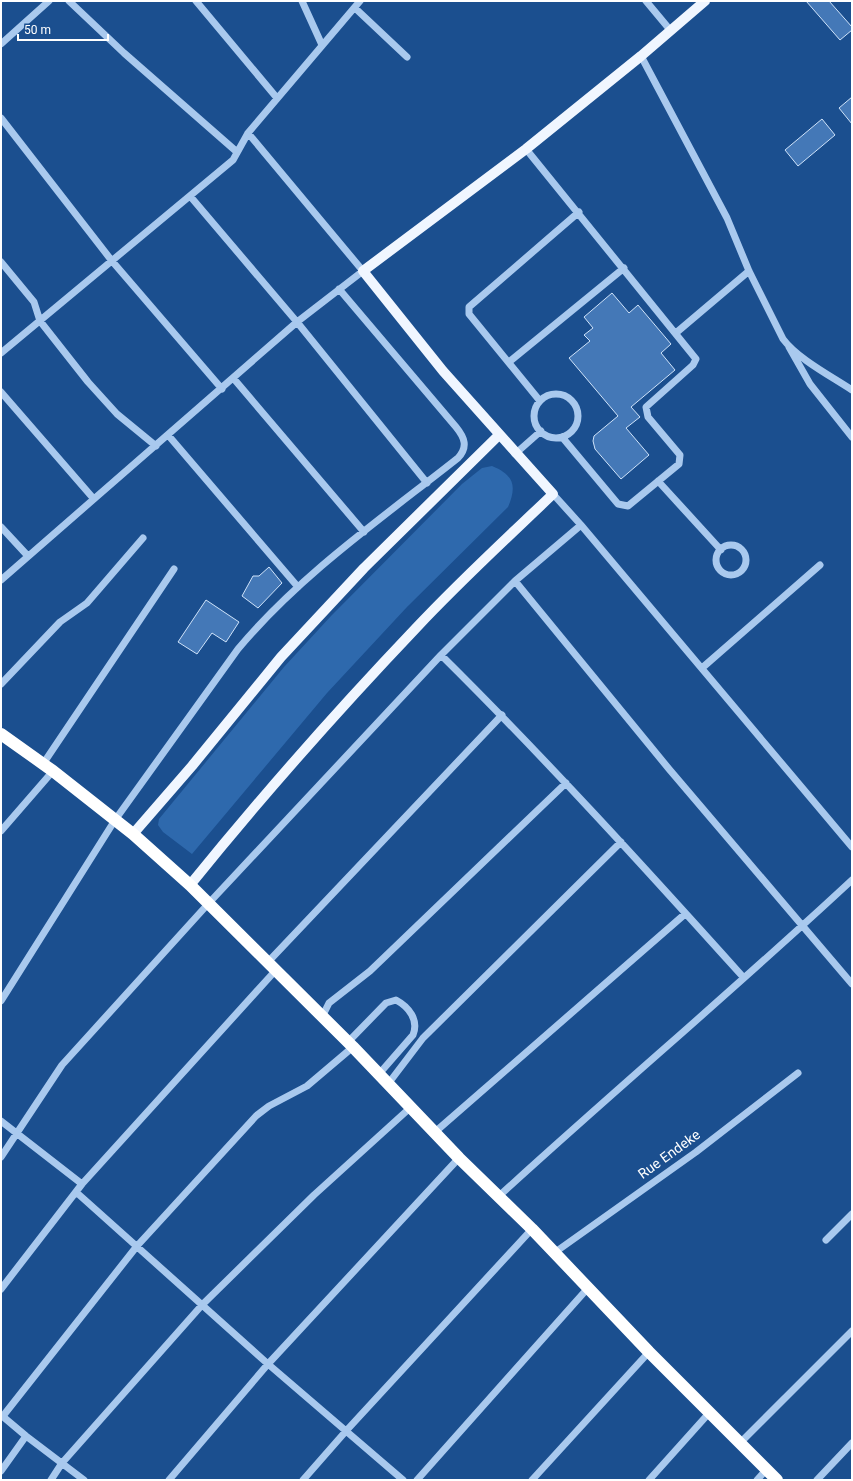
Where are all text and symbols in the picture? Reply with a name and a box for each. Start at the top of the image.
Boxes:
scale bar [18,16,108,42]
text: 50 m [24,23,51,37]
street label: Rue Endeke [635,1126,703,1182]

